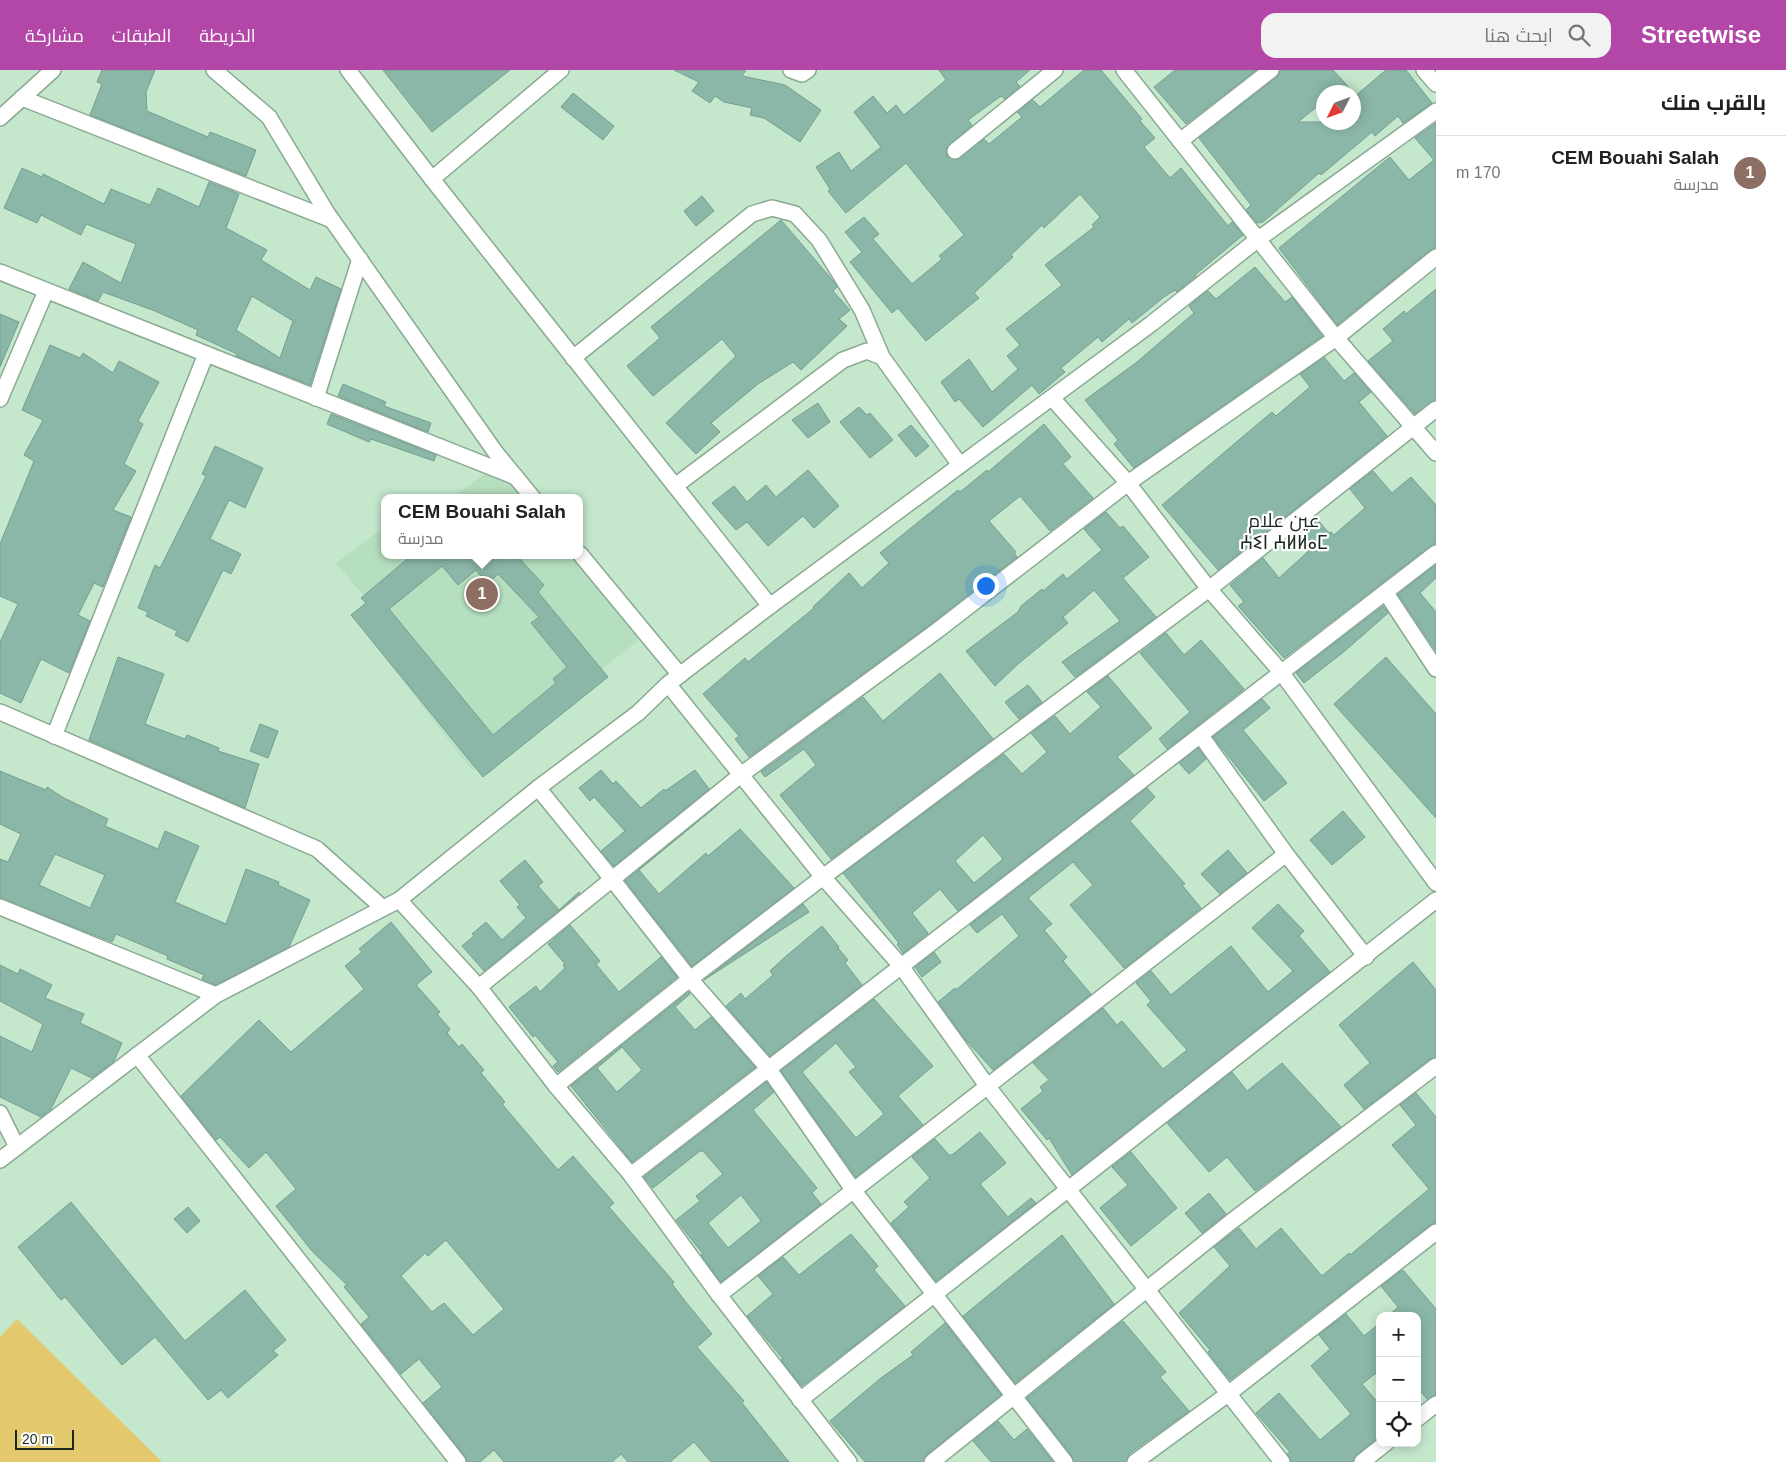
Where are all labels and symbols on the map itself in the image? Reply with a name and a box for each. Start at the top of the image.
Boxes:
north arrow [1316,85,1361,130]
district label: عين علام ⵄⵉⵏ ⵄⵍⵍⴰⵎ [1240,510,1328,553]
your location [973,573,999,599]
pin: 1 [466,575,498,613]
scale bar [15,1427,74,1450]

